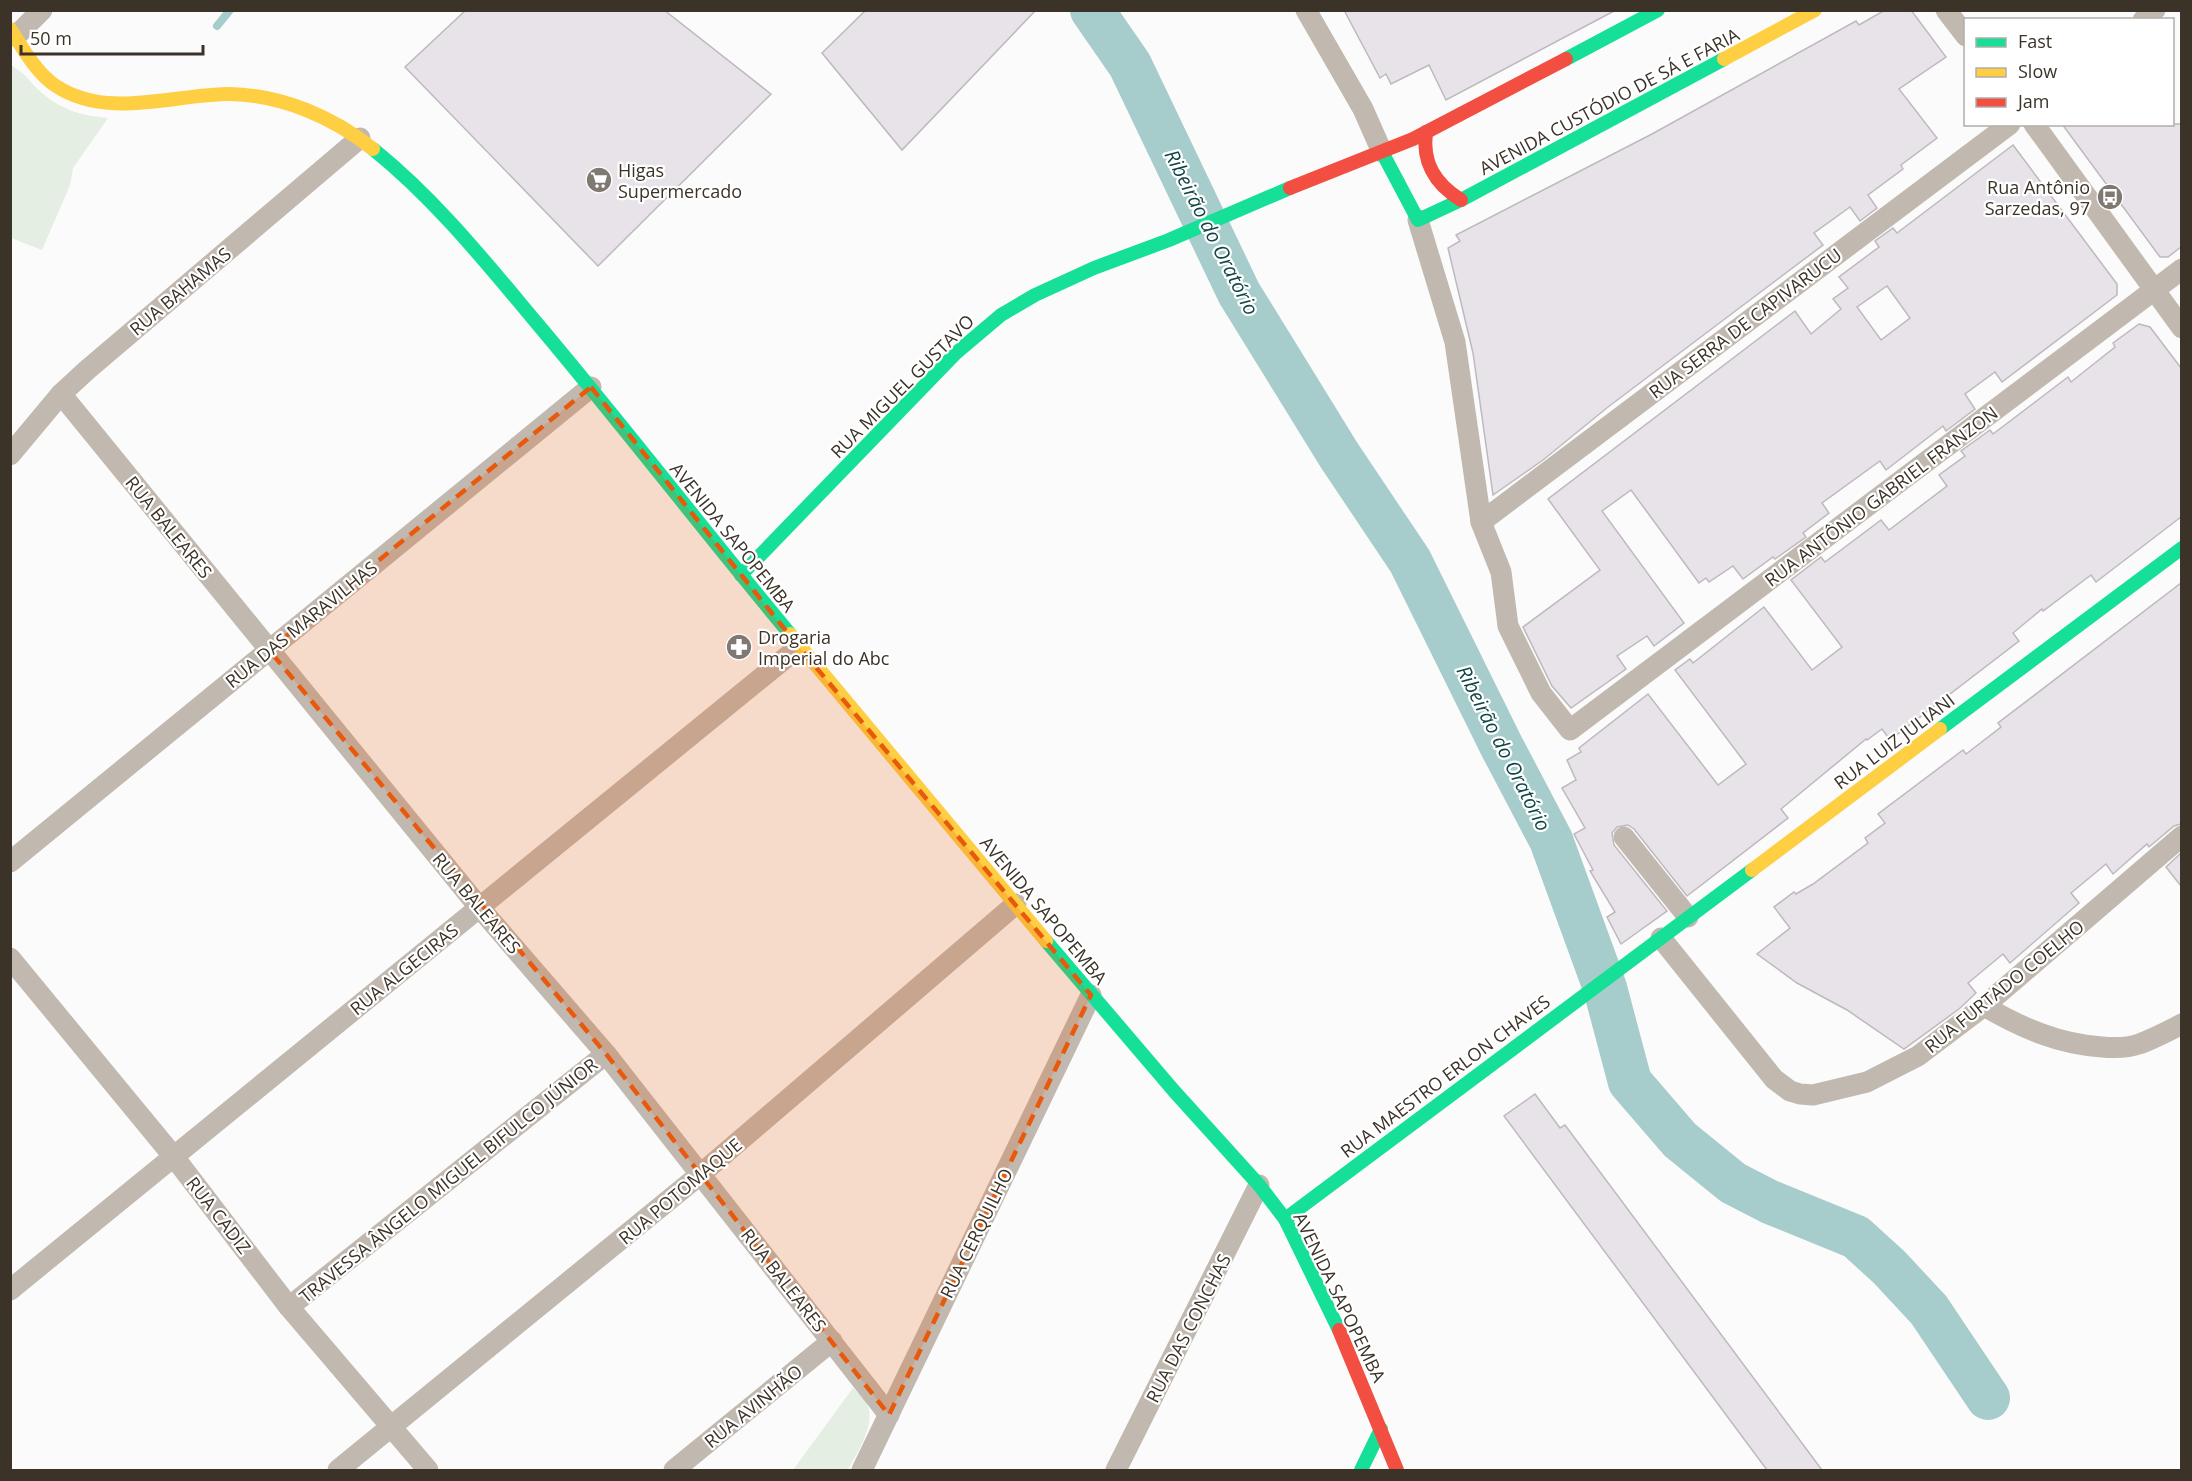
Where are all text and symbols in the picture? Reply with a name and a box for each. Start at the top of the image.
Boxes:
scale bar [21,18,202,56]
legend [1964,18,2174,126]
street label: AVENIDA CUSTÓDIO DE SÁ E FARIA [1475,22,1744,180]
text: 50 m [30,26,72,50]
text: Fast [2018,29,2052,53]
text: Slow [2018,59,2057,83]
text: Jam [2016,89,2050,113]
water label: Ribeirão do Oratório [1159,145,1265,319]
place label: Higas Supermercado [618,158,742,203]
supermarket icon: Higas Supermercado [584,165,614,195]
place label: Rua Antônio Sarzedas, 97 [1985,175,2090,220]
bus stop icon: Rua Antônio Sarzedas, 97 [2095,182,2125,212]
street label: RUA BAHAMAS [124,241,236,340]
street label: RUA SERRA DE CAPIVARUCU [1644,243,1846,403]
street label: RUA MIGUEL GUSTAVO [825,309,979,463]
street label: RUA ANTÔNIO GABRIEL FRANZON [1760,400,2002,592]
street label: AVENIDA SAPOPEMBA [665,457,801,617]
street label: RUA BALEARES [120,471,218,583]
street label: RUA DAS MARAVILHAS [220,555,382,693]
place label: Drogaria Imperial do Abc [758,625,890,670]
pharmacy icon: Drogaria Imperial do Abc [724,632,754,662]
water label: Ribeirão do Oratório [1451,661,1557,835]
street label: RUA LUIZ JULIANI [1829,688,1959,794]
street label: AVENIDA SAPOPEMBA [975,831,1113,989]
street label: RUA BALEARES [428,847,526,959]
street label: RUA FURTADO COELHO [1919,914,2089,1058]
street label: RUA ALGECIRAS [345,918,463,1020]
street label: RUA MAESTRO ERLON CHAVES [1335,989,1555,1163]
street label: TRAVESSA ÂNGELO MIGUEL BIFULCO JÚNIOR [294,1052,602,1308]
street label: RUA POTOMAQUE [613,1132,747,1250]
street label: RUA CERQUILHO [934,1164,1018,1302]
street label: RUA CADIZ [181,1172,257,1258]
street label: AVENIDA SAPOPEMBA [1288,1208,1392,1386]
street label: RUA BALEARES [736,1223,832,1337]
street label: RUA DAS CONCHAS [1140,1249,1236,1407]
street label: RUA AVINHÃO [699,1359,807,1453]

